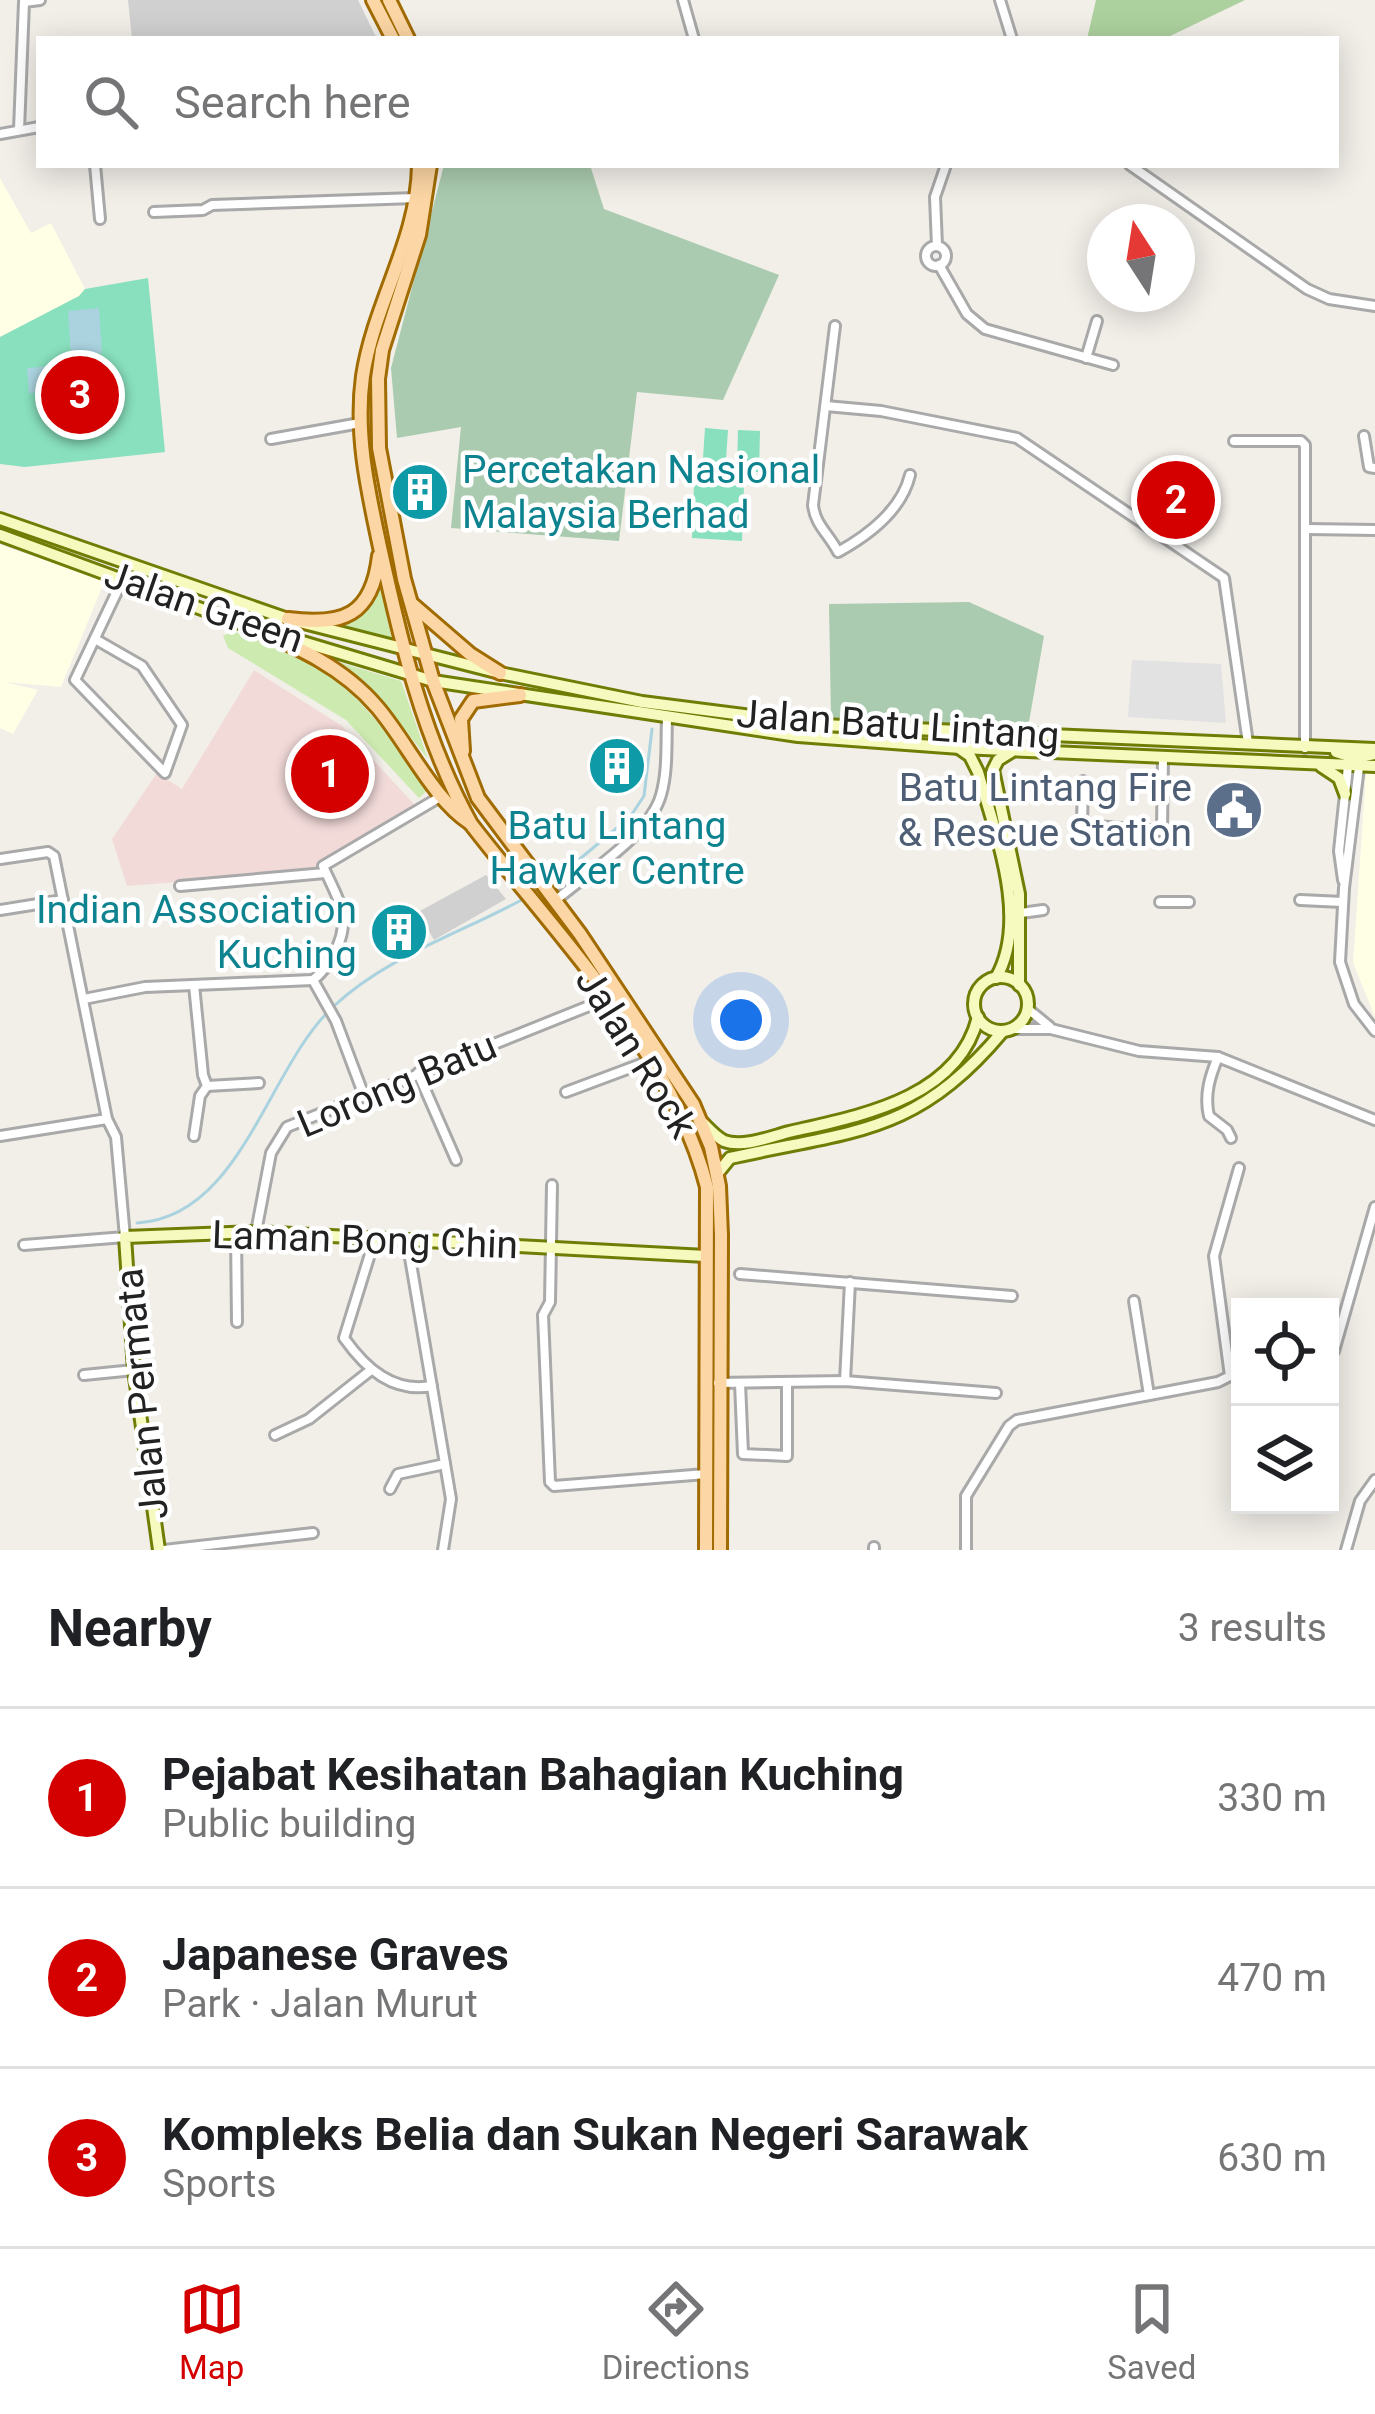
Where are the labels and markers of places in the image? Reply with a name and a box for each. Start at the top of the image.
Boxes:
pin: 3 [41,350,119,440]
place label: Percetakan Nasional Malaysia Berhad [462,447,820,538]
pin: 2 [1137,455,1215,545]
building icon: Percetakan Nasional Malaysia Berhad [389,461,451,523]
pin: 1 [291,729,369,819]
building icon: Batu Lintang Hawker Centre [586,735,648,797]
place label: Batu Lintang Fire & Rescue Station [898,765,1192,856]
public building icon: Batu Lintang Fire & Rescue Station [1203,779,1265,841]
place label: Batu Lintang Hawker Centre [489,803,745,894]
place label: Indian Association Kuching [36,887,357,978]
building icon: Indian Association Kuching [368,901,430,963]

